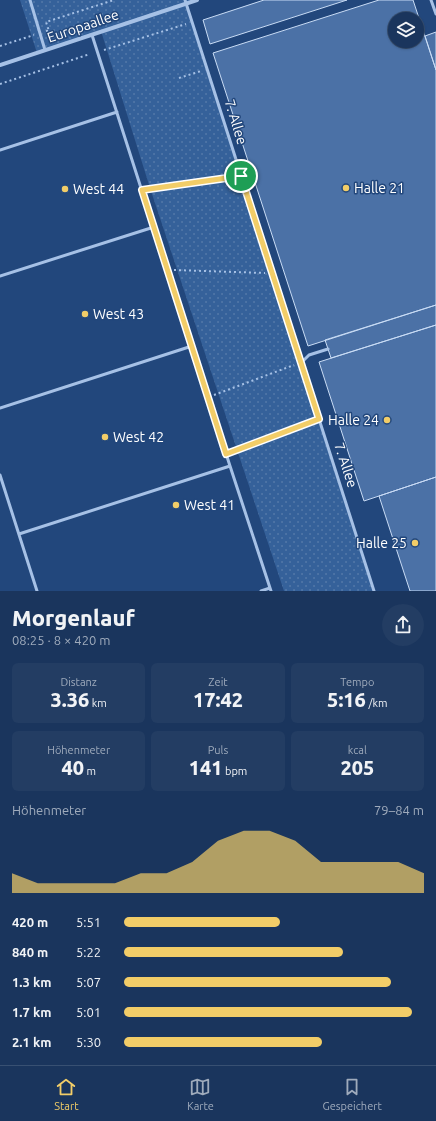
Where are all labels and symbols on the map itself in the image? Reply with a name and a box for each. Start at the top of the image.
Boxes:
street label: Europaallee [45,6,121,46]
street label: 7. Allee [222,97,250,147]
pin [224,159,258,193]
place label: Halle 21 [354,180,405,196]
place label: West 44 [73,181,124,197]
marker: Halle 21 [341,183,351,193]
marker: West 44 [60,184,70,194]
place label: West 43 [93,306,144,322]
marker: West 43 [80,309,90,319]
place label: Halle 24 [328,412,379,428]
marker: Halle 24 [382,415,392,425]
place label: West 42 [113,429,164,445]
marker: West 42 [100,432,110,442]
street label: 7. Allee [331,440,361,490]
place label: West 41 [184,497,235,513]
marker: West 41 [171,500,181,510]
place label: Halle 25 [356,535,407,551]
marker: Halle 25 [410,538,420,548]

